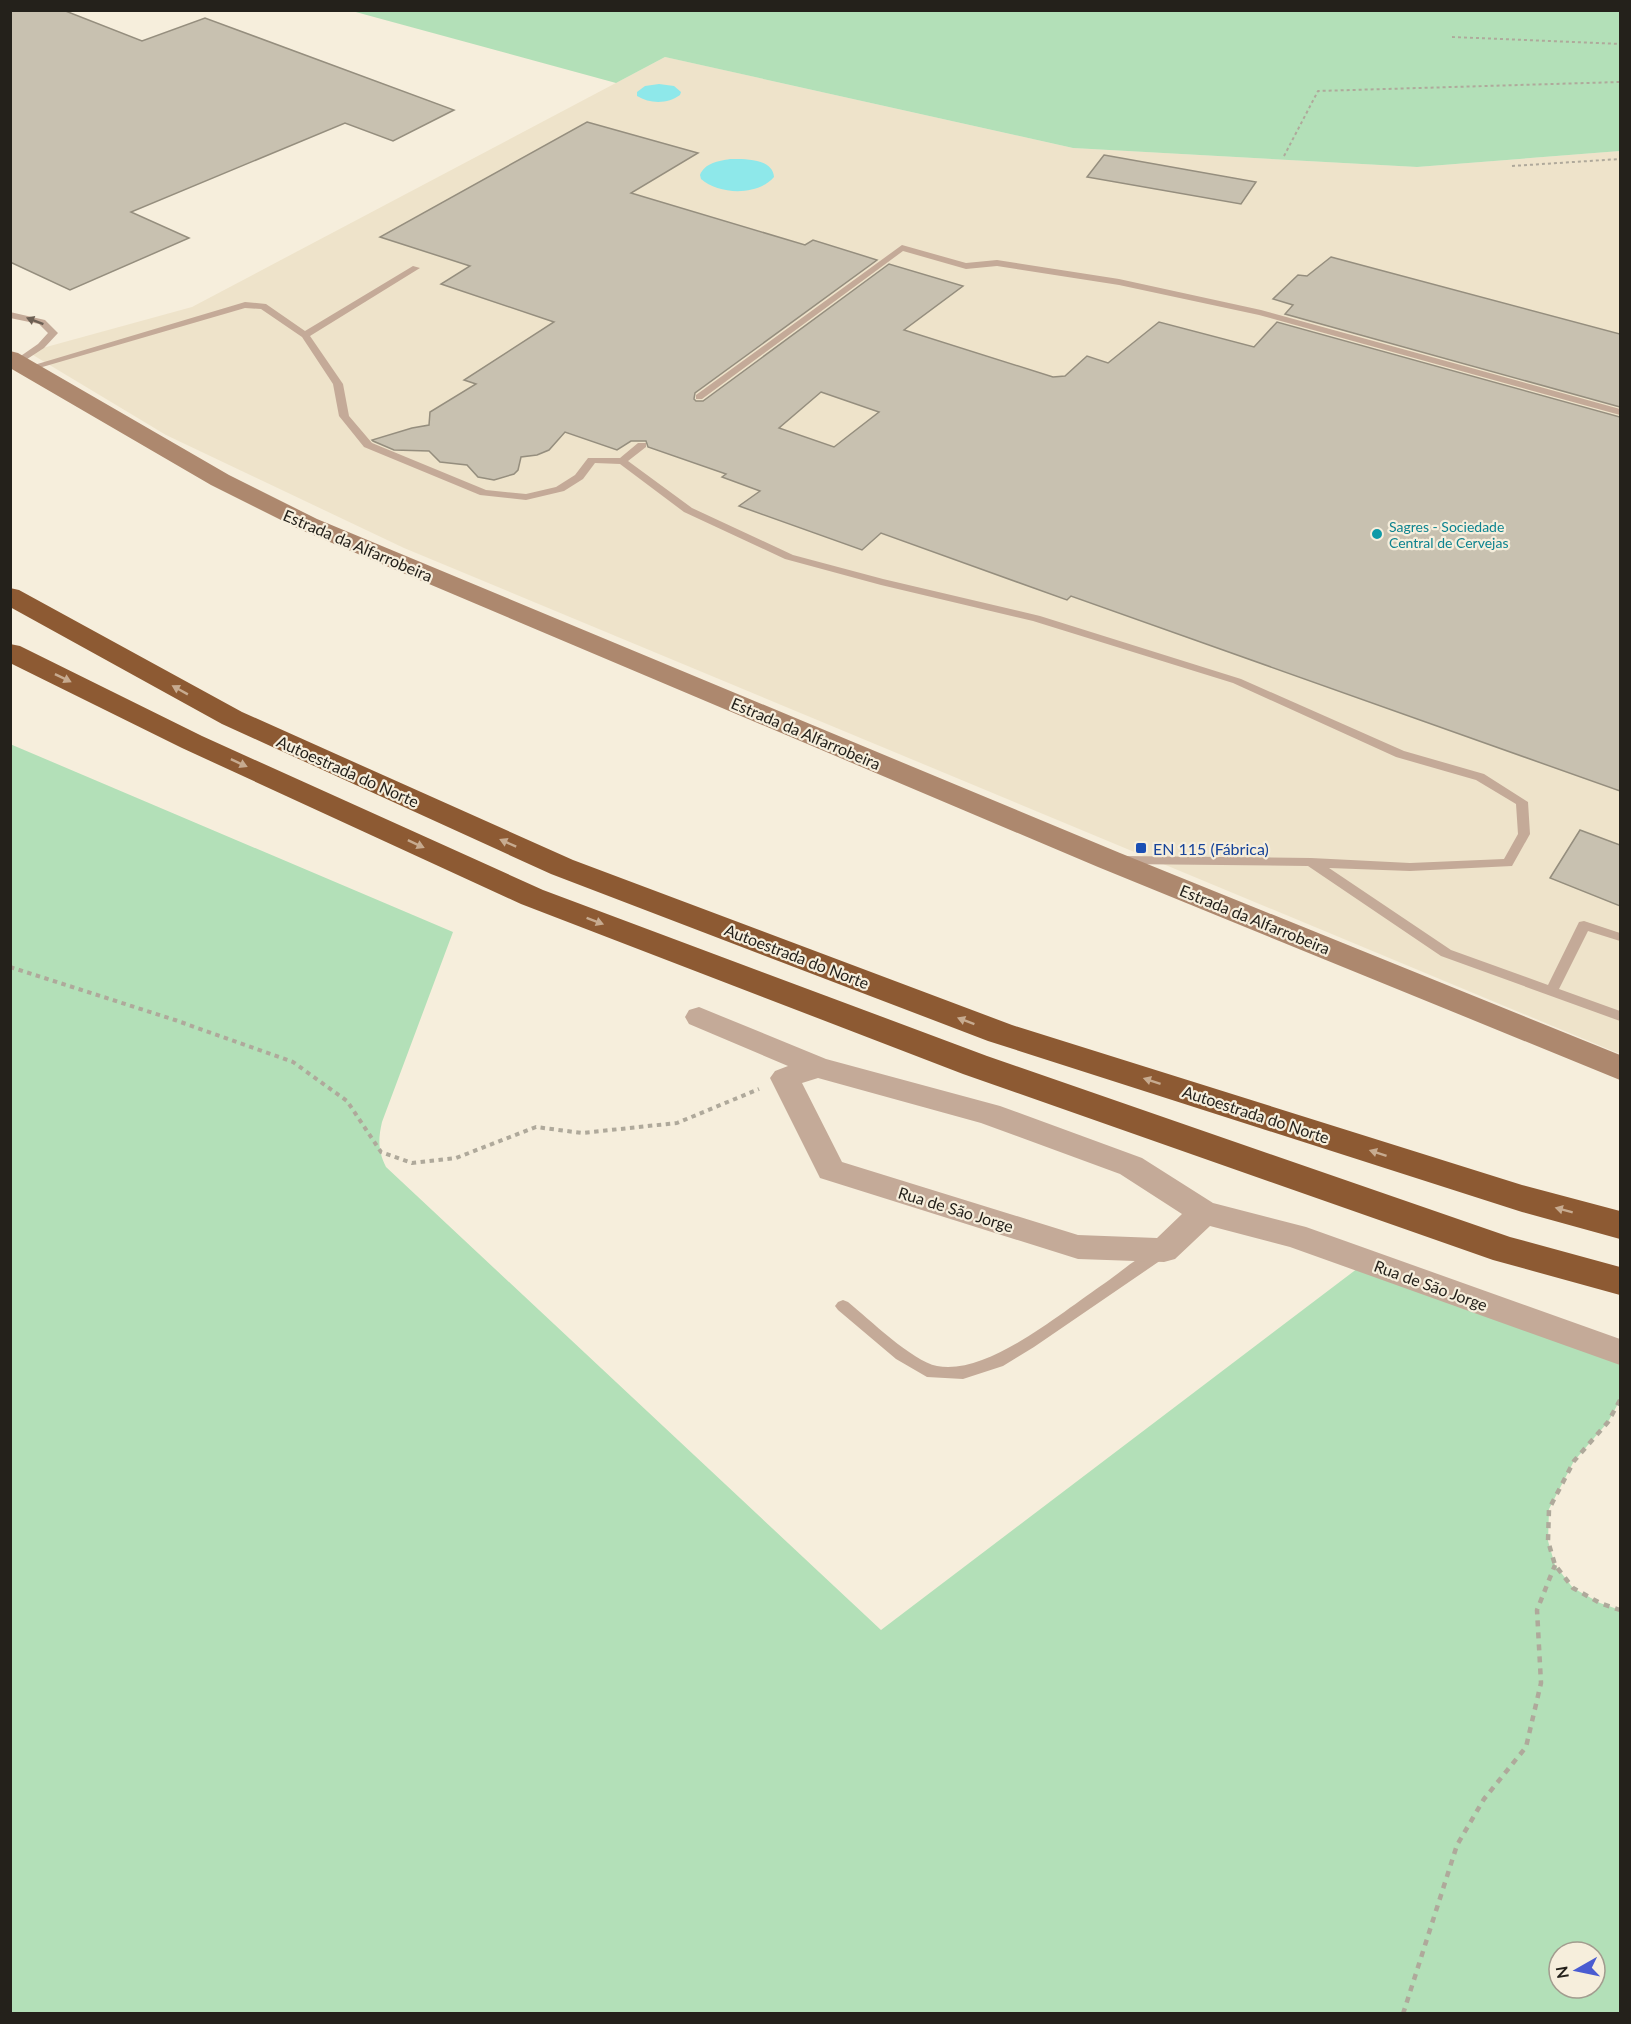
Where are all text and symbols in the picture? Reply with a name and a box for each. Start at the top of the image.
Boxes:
one-way arrow [26,315,44,325]
street label: Estrada da Alfarrobeira [281,505,435,585]
place label: Sagres - Sociedade Central de Cervejas [1389,518,1508,551]
marker: Sagres - Sociedade Central de Cervejas [1370,527,1384,541]
one-way arrow [54,673,72,683]
one-way arrow [172,685,189,695]
street label: Estrada da Alfarrobeira [729,693,883,773]
street label: Autoestrada do Norte [274,731,422,811]
one-way arrow [230,758,248,768]
one-way arrow [500,839,517,848]
place label: EN 115 (Fábrica) [1153,839,1269,858]
one-way arrow [407,840,424,849]
marker: EN 115 (Fábrica) [1134,841,1148,855]
street label: Estrada da Alfarrobeira [1177,880,1333,958]
one-way arrow [586,917,604,926]
street label: Autoestrada do Norte [722,920,872,992]
one-way arrow [957,1015,975,1025]
one-way arrow [1143,1076,1161,1085]
street label: Autoestrada do Norte [1180,1081,1332,1147]
one-way arrow [1369,1148,1387,1157]
street label: Rua de São Jorge [896,1182,1016,1236]
one-way arrow [1555,1205,1573,1214]
street label: Rua de São Jorge [1372,1256,1490,1314]
north arrow [1547,1940,1607,2000]
text: N [1551,1965,1572,1980]

